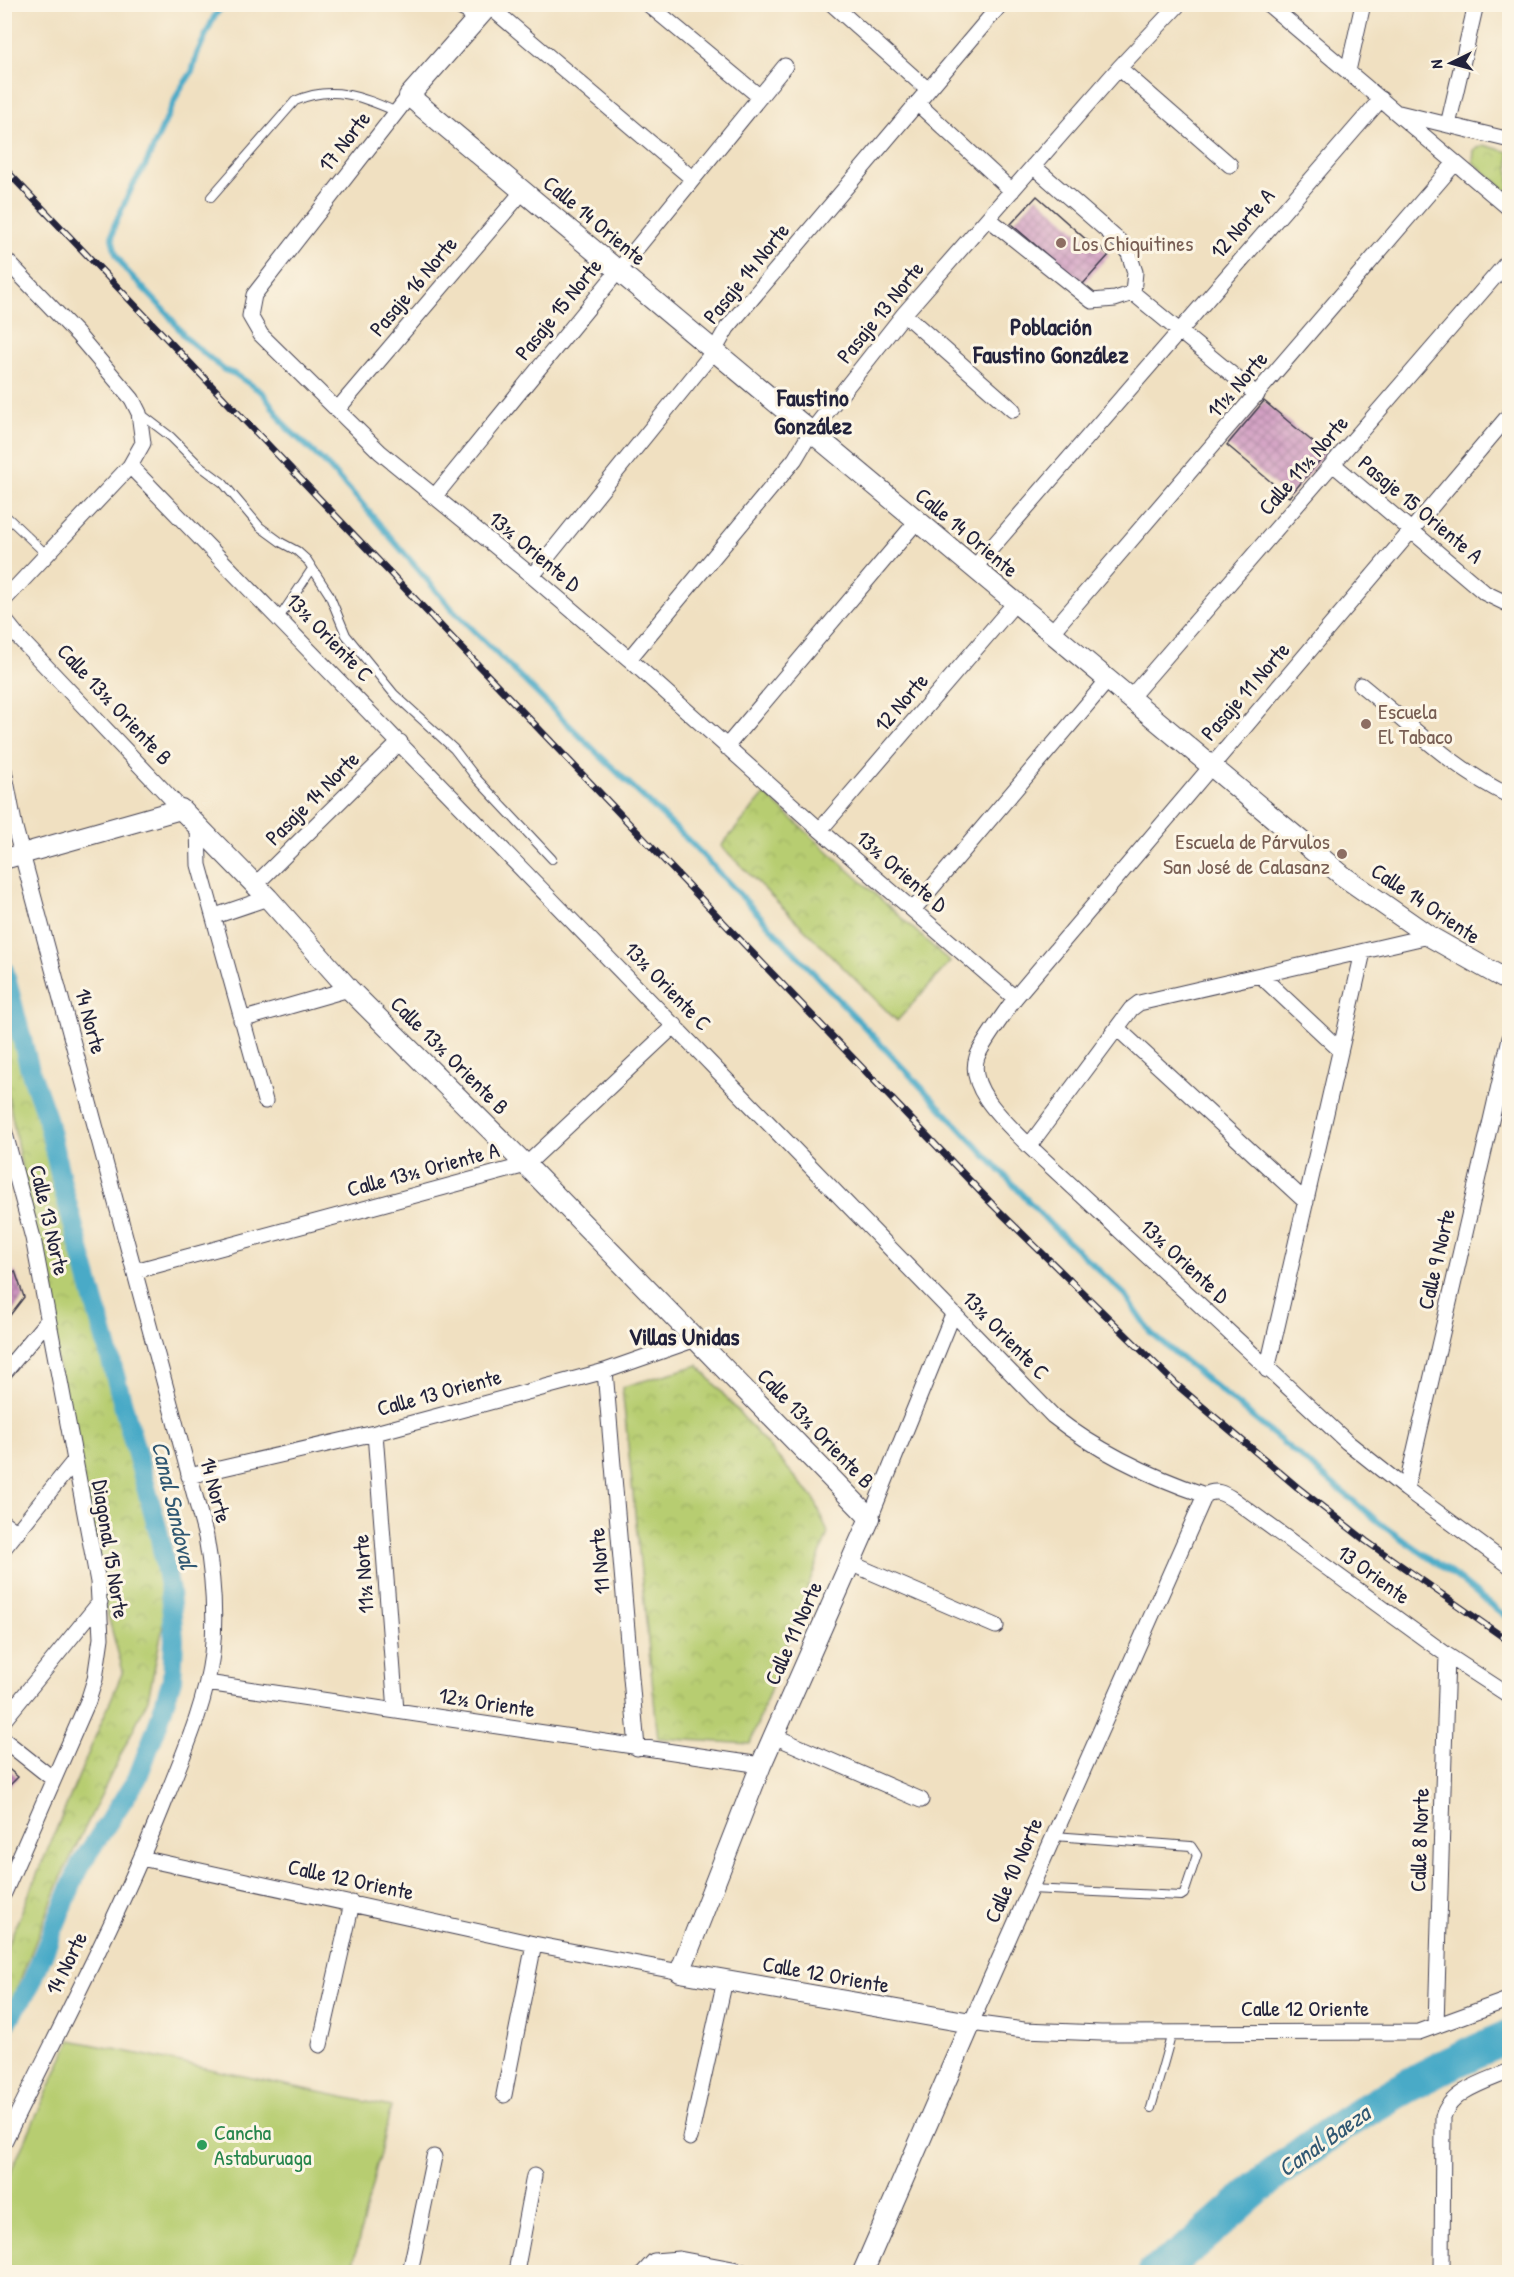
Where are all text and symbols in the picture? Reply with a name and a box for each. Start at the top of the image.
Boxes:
north arrow [1421,33,1481,93]
text: N [1425,59,1447,70]
street label: 17 Norte [311,104,377,178]
street label: Calle 14 Oriente [537,168,653,272]
street label: 12 Norte A [1203,181,1281,265]
street label: Pasaje 14 Norte [696,216,796,330]
place label: Los Chiquitines [1073,228,1193,258]
street label: Pasaje 16 Norte [362,229,464,343]
marker: Los Chiquitines [1054,236,1068,250]
street label: Pasaje 15 Norte [508,252,609,366]
street label: Pasaje 13 Norte [829,254,931,369]
district label: Población Faustino González [973,310,1129,370]
street label: 11½ Norte [1200,344,1274,424]
district label: Faustino González [774,381,853,441]
street label: Calle 11½ Norte [1251,408,1355,521]
street label: Pasaje 15 Oriente A [1352,448,1490,570]
street label: Calle 14 Oriente [909,480,1025,584]
street label: 13½ Oriente D [482,504,588,599]
street label: 13½ Oriente C [280,586,380,688]
street label: Pasaje 11 Norte [1194,635,1296,747]
street label: Calle 13½ Oriente B [51,636,179,772]
street label: 12 Norte [867,666,935,738]
place label: Escuela El Tabaco [1378,696,1453,751]
marker: Escuela El Tabaco [1359,717,1373,731]
street label: Pasaje 14 Norte [258,744,366,852]
street label: 13½ Oriente D [850,823,955,919]
place label: Escuela de Párvulos San José de Calasanz [1163,826,1330,881]
marker: Escuela de Párvulos San José de Calasanz [1335,847,1349,861]
street label: Calle 14 Oriente [1365,855,1487,951]
street label: 13½ Oriente C [618,935,718,1037]
street label: 14 Norte [68,985,114,1057]
street label: Calle 13½ Oriente B [384,989,516,1121]
street label: Calle 13½ Oriente A [344,1134,503,1204]
street label: Calle 13 Norte [23,1162,77,1278]
street label: Calle 9 Norte [1410,1205,1462,1312]
street label: 13½ Oriente D [1134,1212,1237,1311]
street label: 13½ Oriente C [956,1284,1056,1386]
district label: Villas Unidas [629,1320,739,1352]
street label: Calle 13 Oriente [374,1361,505,1423]
street label: Calle 13½ Oriente B [751,1361,881,1495]
water label: Canal Sandoval [145,1438,206,1573]
street label: 14 Norte [193,1454,239,1526]
street label: Diagonal 15 Norte [85,1478,137,1621]
street label: 11 Norte [581,1526,617,1595]
street label: 11½ Norte [345,1533,381,1615]
street label: 13 Oriente [1331,1537,1417,1611]
street label: Calle 11 Norte [757,1576,829,1690]
street label: 12½ Oriente [437,1680,537,1724]
street label: Calle 8 Norte [1402,1787,1436,1892]
street label: Calle 10 Norte [976,1812,1050,1927]
street label: Calle 12 Oriente [285,1851,417,1907]
street label: 14 Norte [38,1926,94,2000]
street label: Calle 12 Oriente [760,1948,892,2000]
street label: Calle 12 Oriente [1241,1993,1369,2023]
water label: Canal Baeza [1271,2095,1378,2184]
place label: Cancha Astaburuaga [214,2117,312,2172]
marker: Cancha Astaburuaga [195,2138,209,2152]

